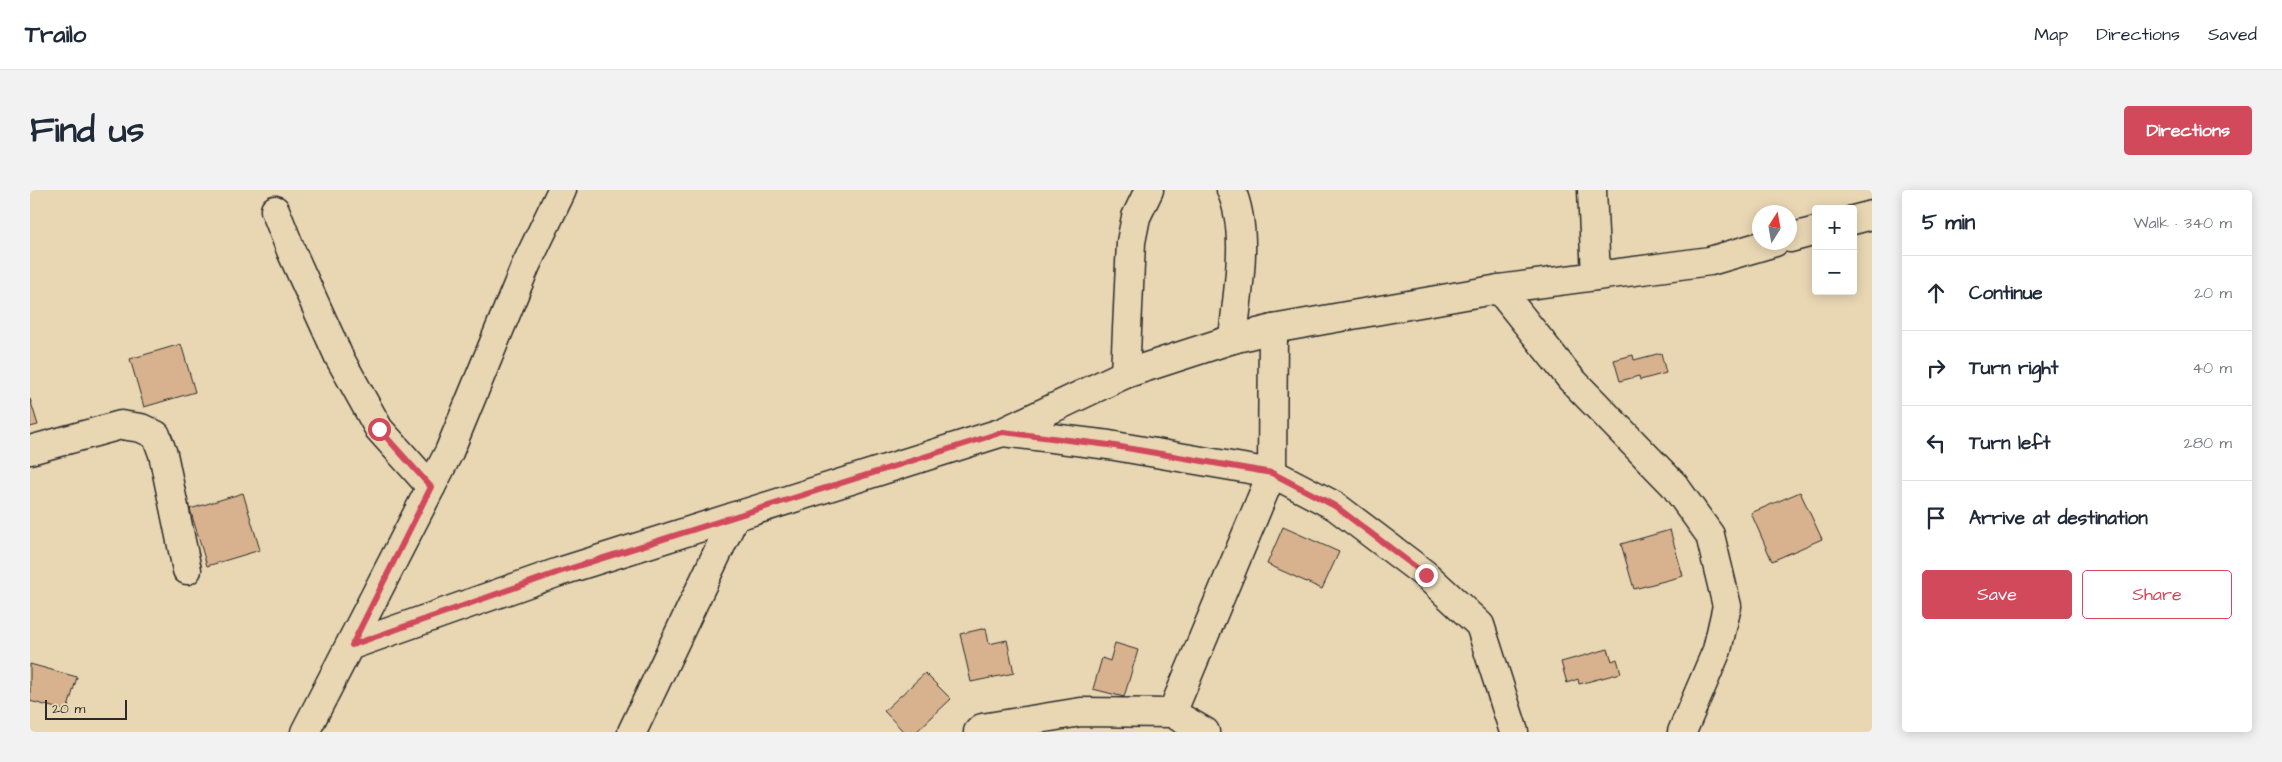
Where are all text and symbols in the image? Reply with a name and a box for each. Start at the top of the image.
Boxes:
text: Trailo [25,18,86,52]
text: Map [2034,22,2068,47]
text: Directions [2096,22,2180,47]
text: Saved [2208,22,2257,47]
text: Find us [30,106,144,155]
button: Directions [2124,106,2252,155]
north arrow [1752,205,1797,250]
map controls [1812,205,1857,295]
button: + [1812,205,1857,250]
text: 5 min [1922,208,1975,237]
text: Walk · 340 m [2133,212,2232,234]
button: − [1812,250,1857,295]
icon: ahead [1922,279,1950,307]
text: Continue [1969,280,2043,307]
text: 20 m [2194,282,2232,304]
icon: right [1922,354,1950,382]
text: Turn right [1969,355,2058,382]
text: 40 m [2192,357,2232,379]
route start [368,418,391,441]
icon: left [1922,429,1950,457]
text: Turn left [1969,430,2050,457]
text: 280 m [2184,432,2232,454]
icon: arrive [1922,504,1950,532]
text: Arrive at destination [1969,505,2148,532]
route end [1415,564,1438,587]
button: Save [1922,570,2072,619]
button: Share [2082,570,2232,619]
scale bar [45,697,128,720]
text: 20 m [52,699,85,719]

